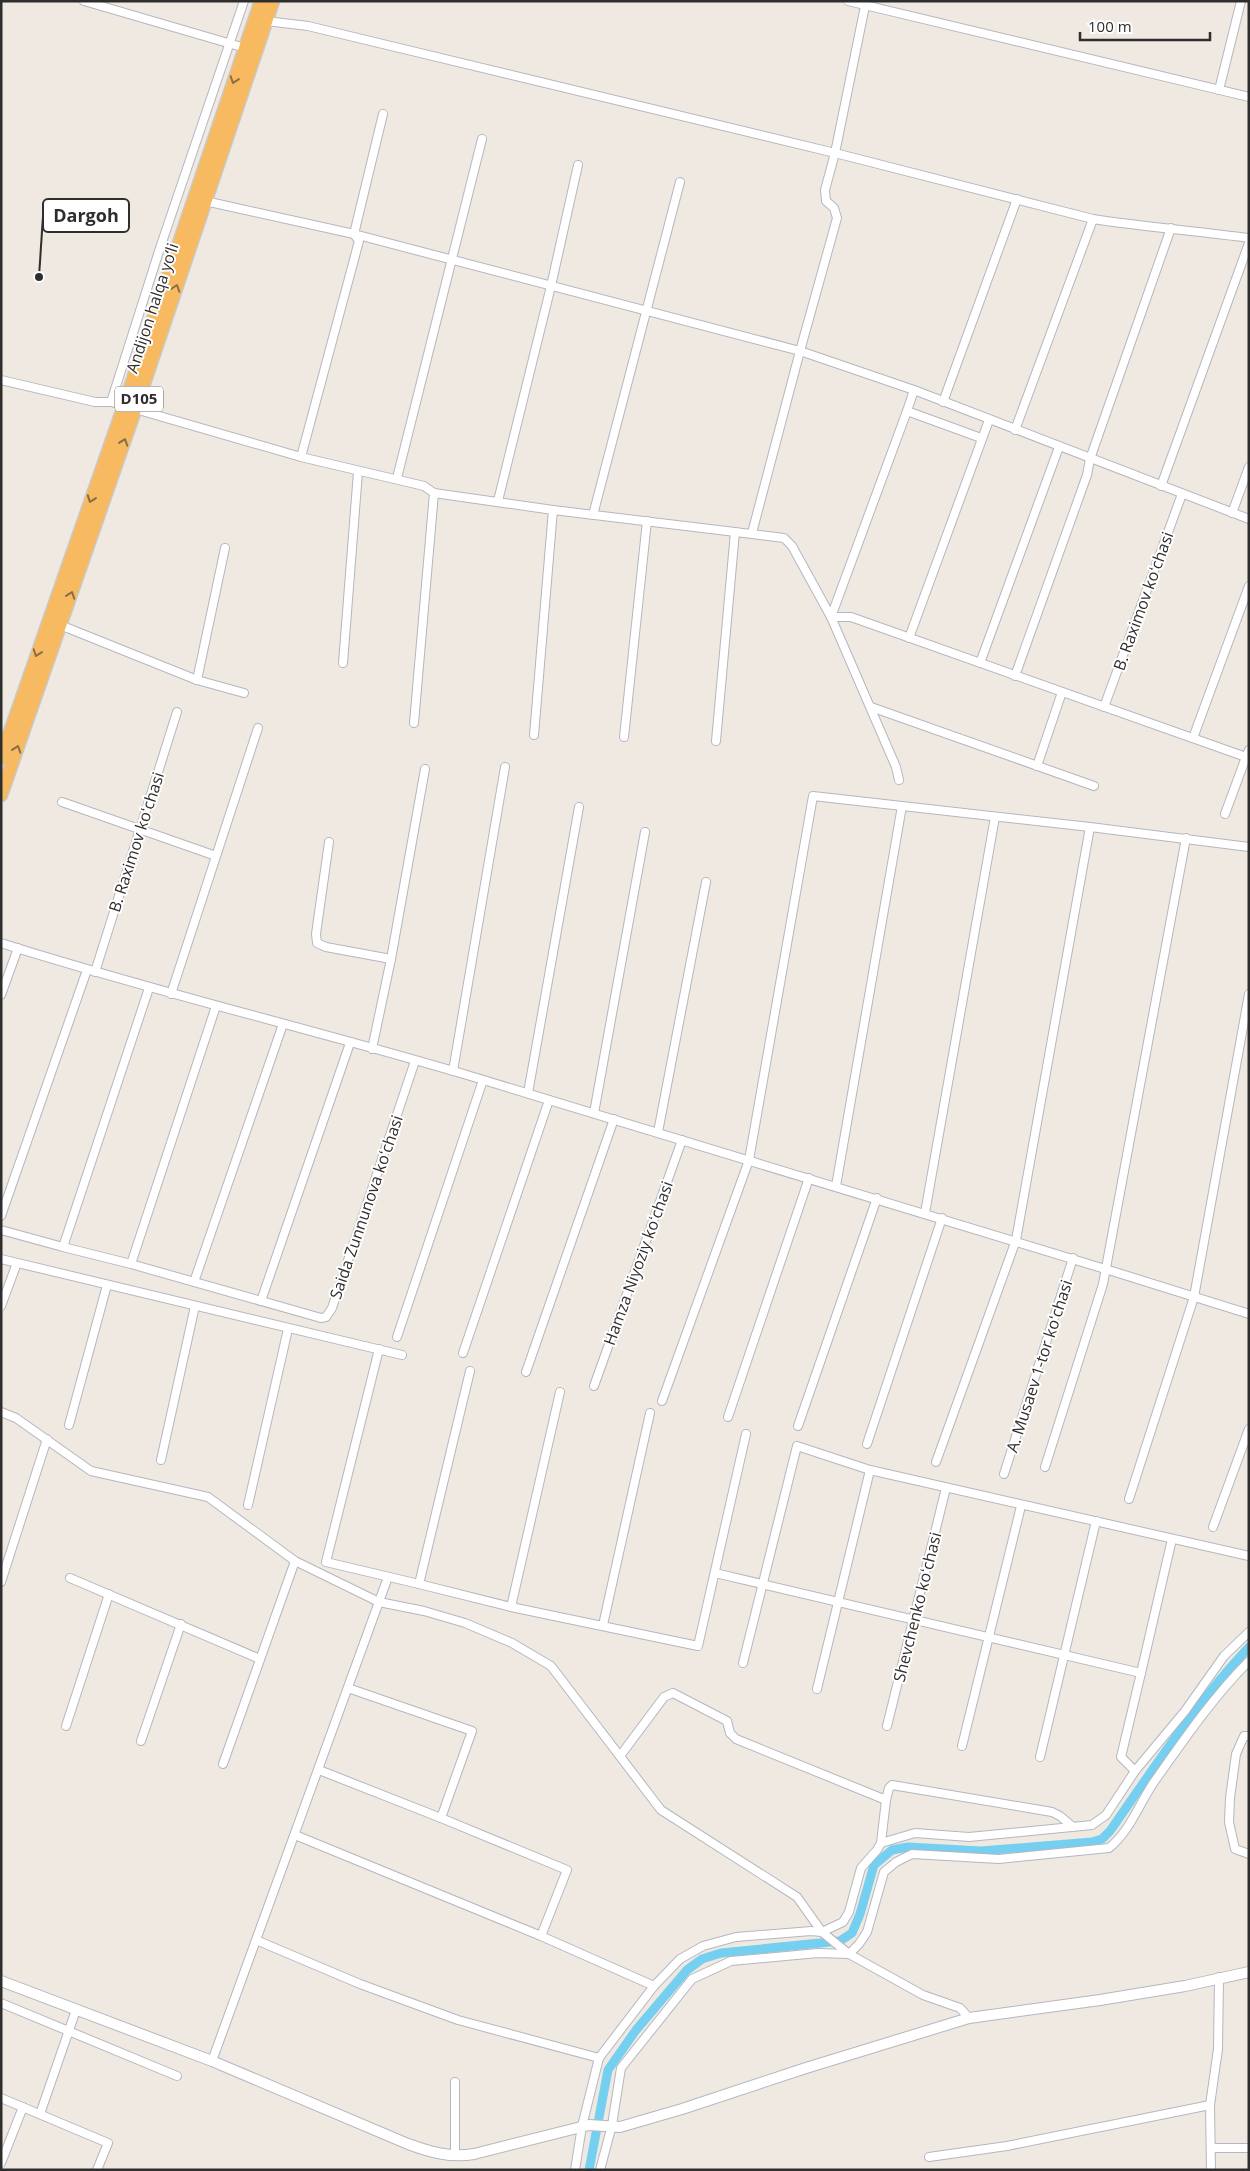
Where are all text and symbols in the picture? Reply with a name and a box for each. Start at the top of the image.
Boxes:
scale bar [1080,10,1210,42]
text: 100 m [1088,16,1132,36]
one-way arrow [230,76,240,84]
callout: Dargoh [43,199,129,232]
text: Dargoh [53,203,119,227]
street label: Andijon halqa yo‘li [121,240,183,376]
one-way arrow [170,284,180,292]
road number: D105 [115,386,163,412]
one-way arrow [118,438,128,446]
one-way arrow [87,495,97,503]
street label: B. Raximov koʻchasi [1108,529,1178,673]
one-way arrow [65,591,75,600]
one-way arrow [33,648,43,656]
one-way arrow [11,745,21,753]
street label: B. Raximov koʻchasi [103,769,169,915]
street label: Saida Zunnunova koʻchasi [324,1112,408,1302]
street label: Hamza Niyoziy koʻchasi [598,1178,678,1348]
street label: A. Musaev 1-tor koʻchasi [1001,1277,1077,1455]
street label: Shevchenko koʻchasi [888,1530,946,1684]

